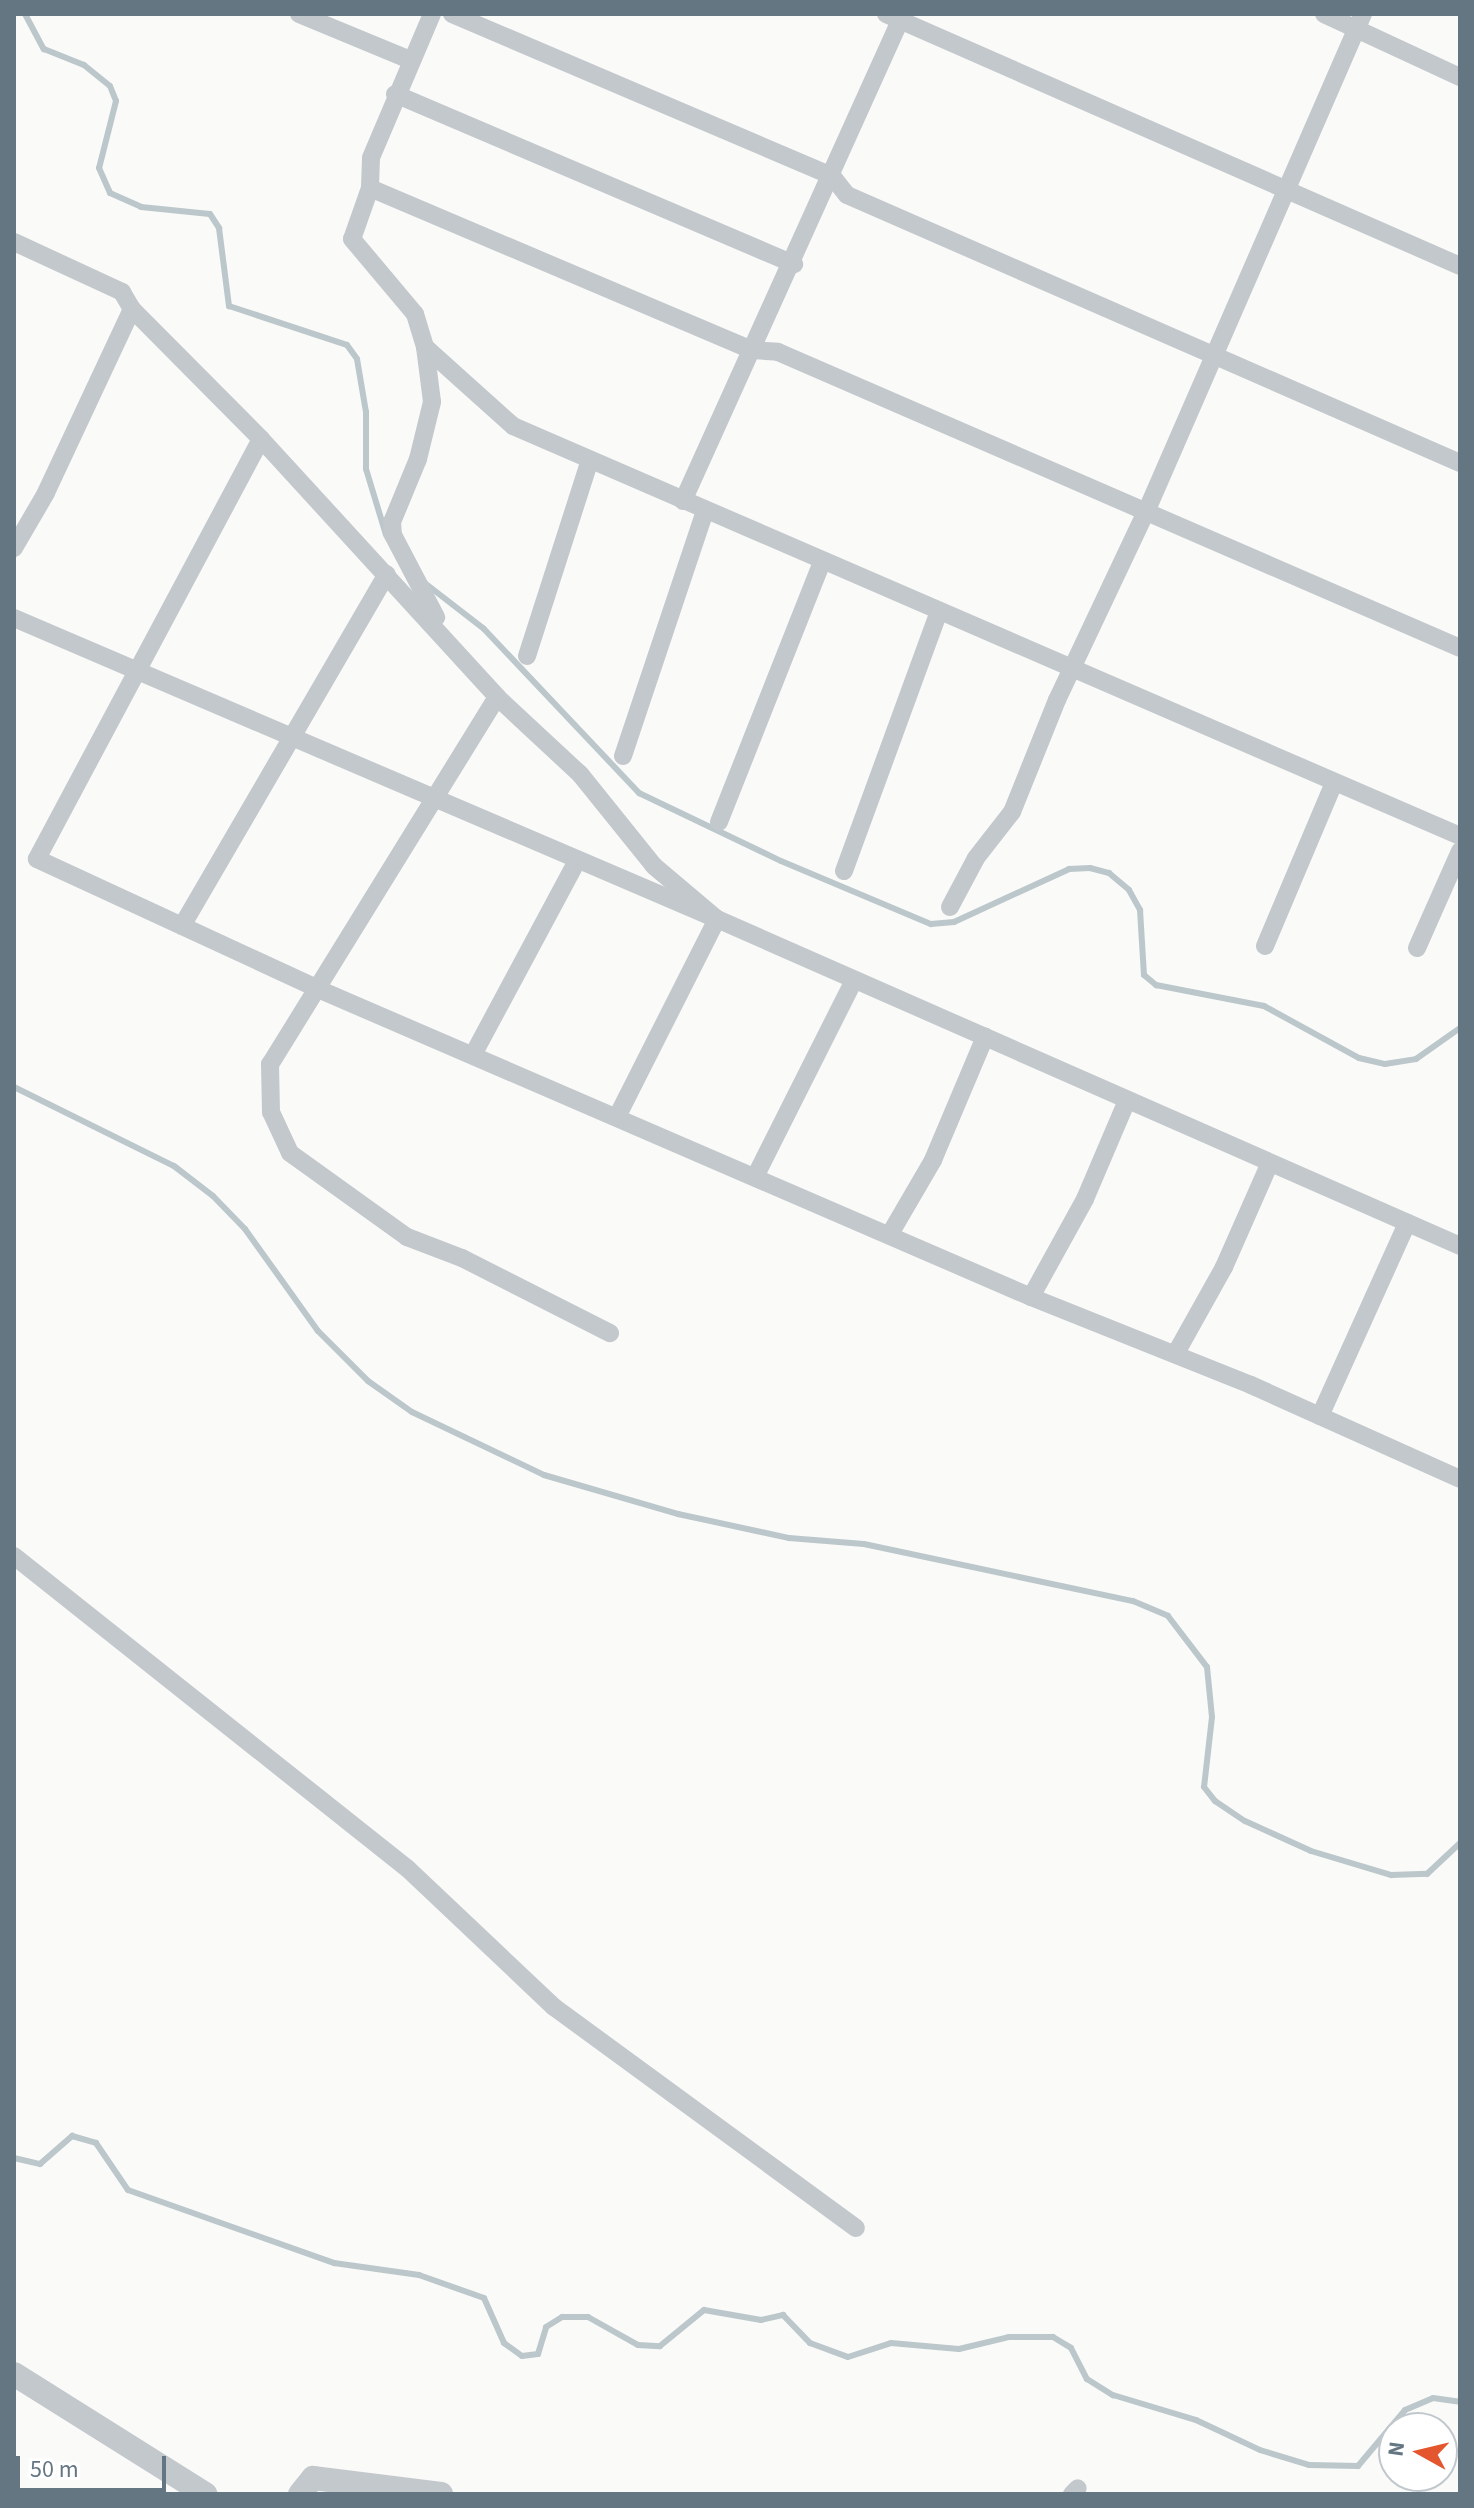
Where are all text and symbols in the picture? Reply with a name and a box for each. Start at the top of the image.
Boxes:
north arrow [1378,2412,1458,2492]
text: N [1379,2439,1413,2458]
scale bar [20,2440,170,2490]
text: 50 m [30,2452,79,2487]

